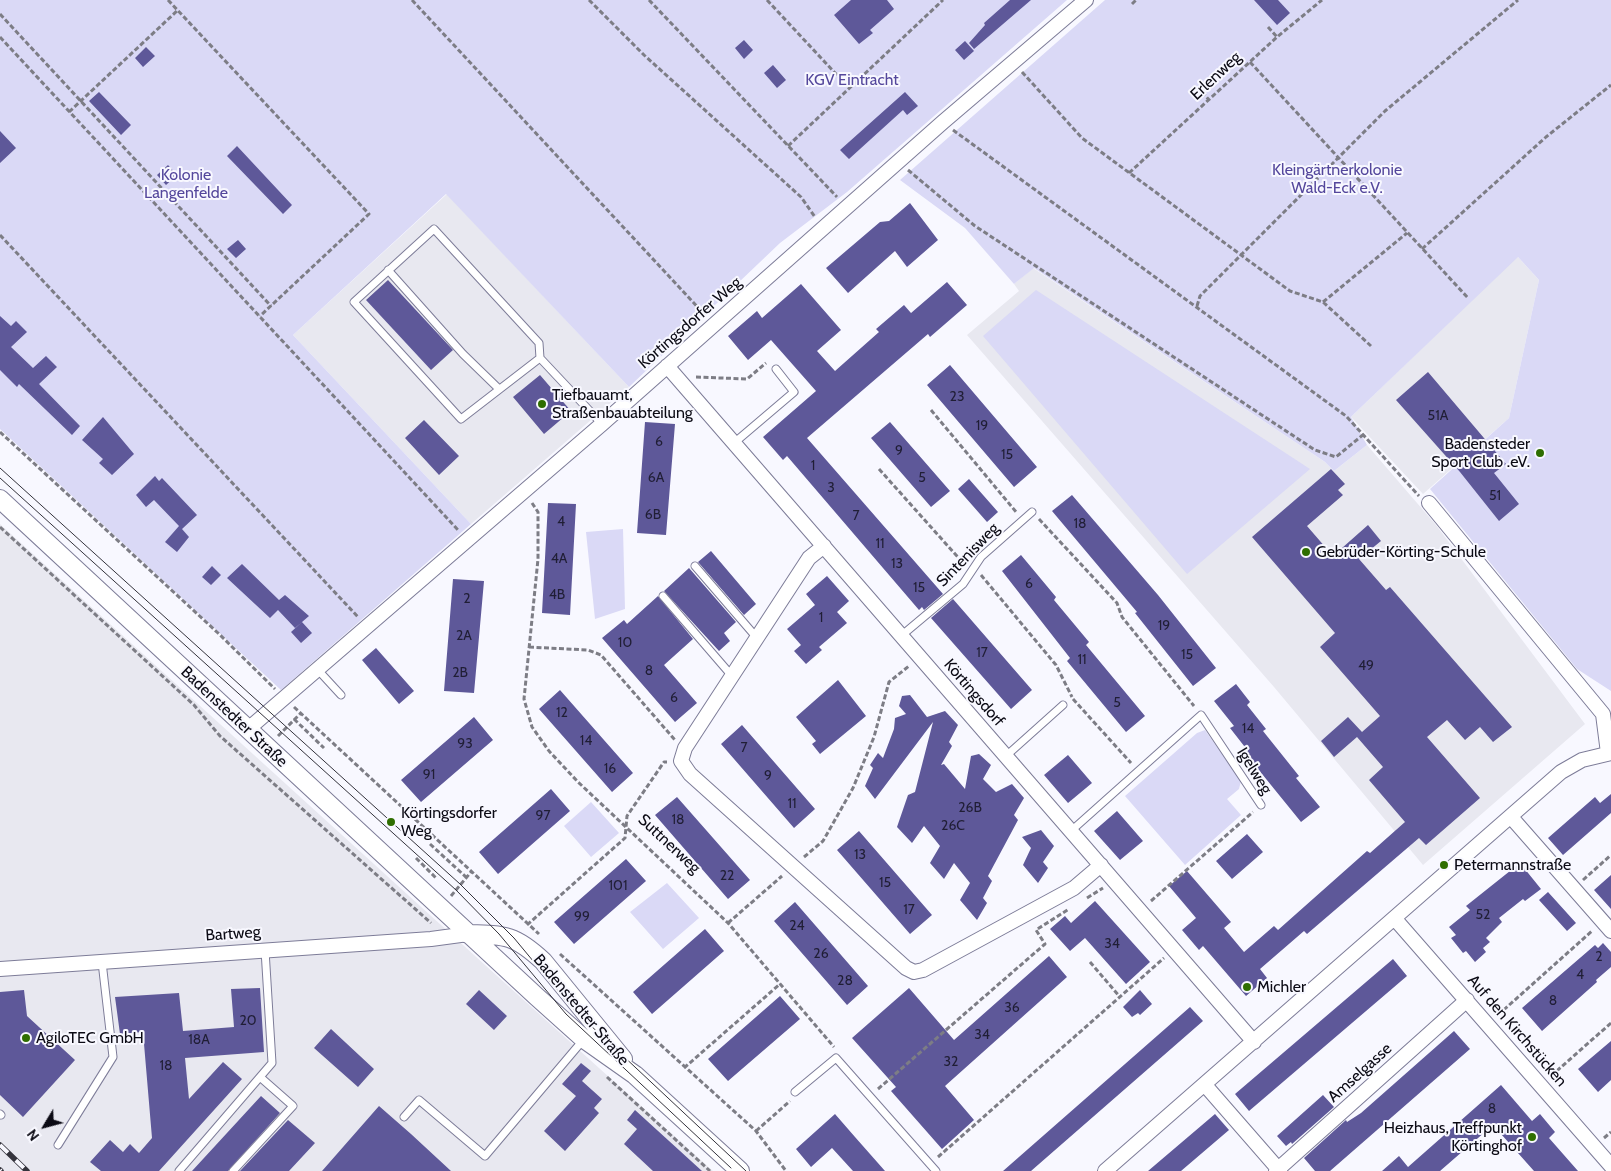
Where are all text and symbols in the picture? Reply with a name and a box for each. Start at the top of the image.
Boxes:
street label: Erlenweg [1187,48,1245,104]
park label: KGV Eintracht [805,70,899,90]
park label: Kleingärtnerkolonie Wald-Eck e.V. [1272,160,1402,198]
park label: Kolonie Langenfelde [144,165,228,203]
street label: Körtingsdorfer Weg [635,273,745,373]
place label: Tiefbauamt, Straßenbauabteilung [552,385,693,423]
house number: 23 [950,389,964,405]
marker: Tiefbauamt, Straßenbauabteilung [536,398,548,410]
house number: 51A [1428,408,1448,424]
house number: 19 [976,418,988,434]
house number: 6 [655,434,663,450]
place label: Badensteder Sport Club .eV. [1431,434,1530,472]
house number: 9 [895,443,903,459]
house number: 15 [1001,447,1013,463]
marker: Badensteder Sport Club .eV. [1534,447,1546,459]
house number: 1 [811,458,815,474]
house number: 6A [648,470,664,486]
house number: 5 [918,470,926,486]
house number: 3 [827,480,835,496]
house number: 51 [1489,488,1501,504]
house number: 6B [645,507,661,523]
house number: 7 [852,508,860,524]
house number: 4 [557,514,565,530]
house number: 18 [1073,516,1087,532]
street label: Sintenisweg [933,519,1003,591]
house number: 11 [875,536,885,552]
place label: Gebrüder-Körting-Schule [1316,542,1486,562]
marker: Gebrüder-Körting-Schule [1300,546,1312,558]
house number: 4A [551,551,567,567]
house number: 13 [891,556,903,572]
house number: 6 [1025,576,1033,592]
house number: 15 [913,580,925,596]
house number: 4B [549,587,565,603]
house number: 2 [463,591,471,607]
house number: 1 [819,610,823,626]
house number: 19 [1158,618,1170,634]
house number: 2A [456,628,472,644]
house number: 10 [618,635,632,651]
house number: 17 [976,645,988,661]
house number: 15 [1181,647,1193,663]
house number: 11 [1077,652,1087,668]
street label: Körtingsdorf [940,655,1008,731]
house number: 49 [1358,658,1374,674]
street label: Badenstedter Straße [177,663,291,771]
house number: 8 [645,663,653,679]
house number: 2B [452,665,468,681]
house number: 6 [670,690,678,706]
house number: 5 [1113,695,1121,711]
house number: 12 [556,705,568,721]
house number: 14 [1242,721,1254,737]
house number: 14 [580,733,592,749]
house number: 93 [457,736,473,752]
house number: 7 [740,740,748,756]
street label: Igelweg [1232,744,1276,798]
house number: 16 [604,761,616,777]
house number: 91 [423,767,435,783]
house number: 9 [764,768,772,784]
house number: 11 [787,796,797,812]
house number: 26B [958,800,982,816]
place label: Körtingsdorfer Weg [401,803,497,841]
house number: 97 [536,808,550,824]
street label: Suttnerweg [634,810,704,878]
house number: 18 [671,812,685,828]
marker: Körtingsdorfer Weg [385,816,397,828]
house number: 26C [941,818,965,834]
house number: 13 [854,847,866,863]
place label: Petermannstraße [1454,855,1571,875]
marker: Petermannstraße [1438,859,1450,871]
house number: 22 [720,868,734,884]
house number: 15 [879,875,891,891]
house number: 101 [609,878,627,894]
house number: 17 [903,902,915,918]
house number: 52 [1476,907,1490,923]
house number: 99 [574,909,590,925]
house number: 24 [789,918,805,934]
street label: Bartweg [205,922,261,946]
house number: 34 [1104,936,1120,952]
house number: 26 [813,946,829,962]
house number: 2 [1595,949,1603,965]
street label: Badenstedter Straße [529,951,633,1069]
house number: 4 [1576,967,1584,983]
street label: Auf den Kirchstücken [1463,971,1571,1091]
house number: 28 [837,973,853,989]
place label: Michler [1257,977,1306,997]
marker: Michler [1241,981,1253,993]
house number: 8 [1549,993,1557,1009]
house number: 36 [1004,1000,1020,1016]
house number: 20 [239,1013,257,1029]
house number: 34 [974,1027,990,1043]
place label: AgiloTEC GmbH [36,1028,144,1048]
marker: AgiloTEC GmbH [20,1032,32,1044]
house number: 18A [188,1032,210,1048]
street label: Amselgasse [1324,1039,1396,1107]
house number: 32 [944,1054,958,1070]
house number: 18 [159,1058,173,1074]
north arrow [20,1101,70,1151]
house number: 8 [1488,1101,1496,1117]
place label: Heizhaus, Treffpunkt Körtinghof [1384,1118,1522,1156]
text: N [23,1126,43,1144]
marker: Heizhaus, Treffpunkt Körtinghof [1526,1131,1538,1143]

